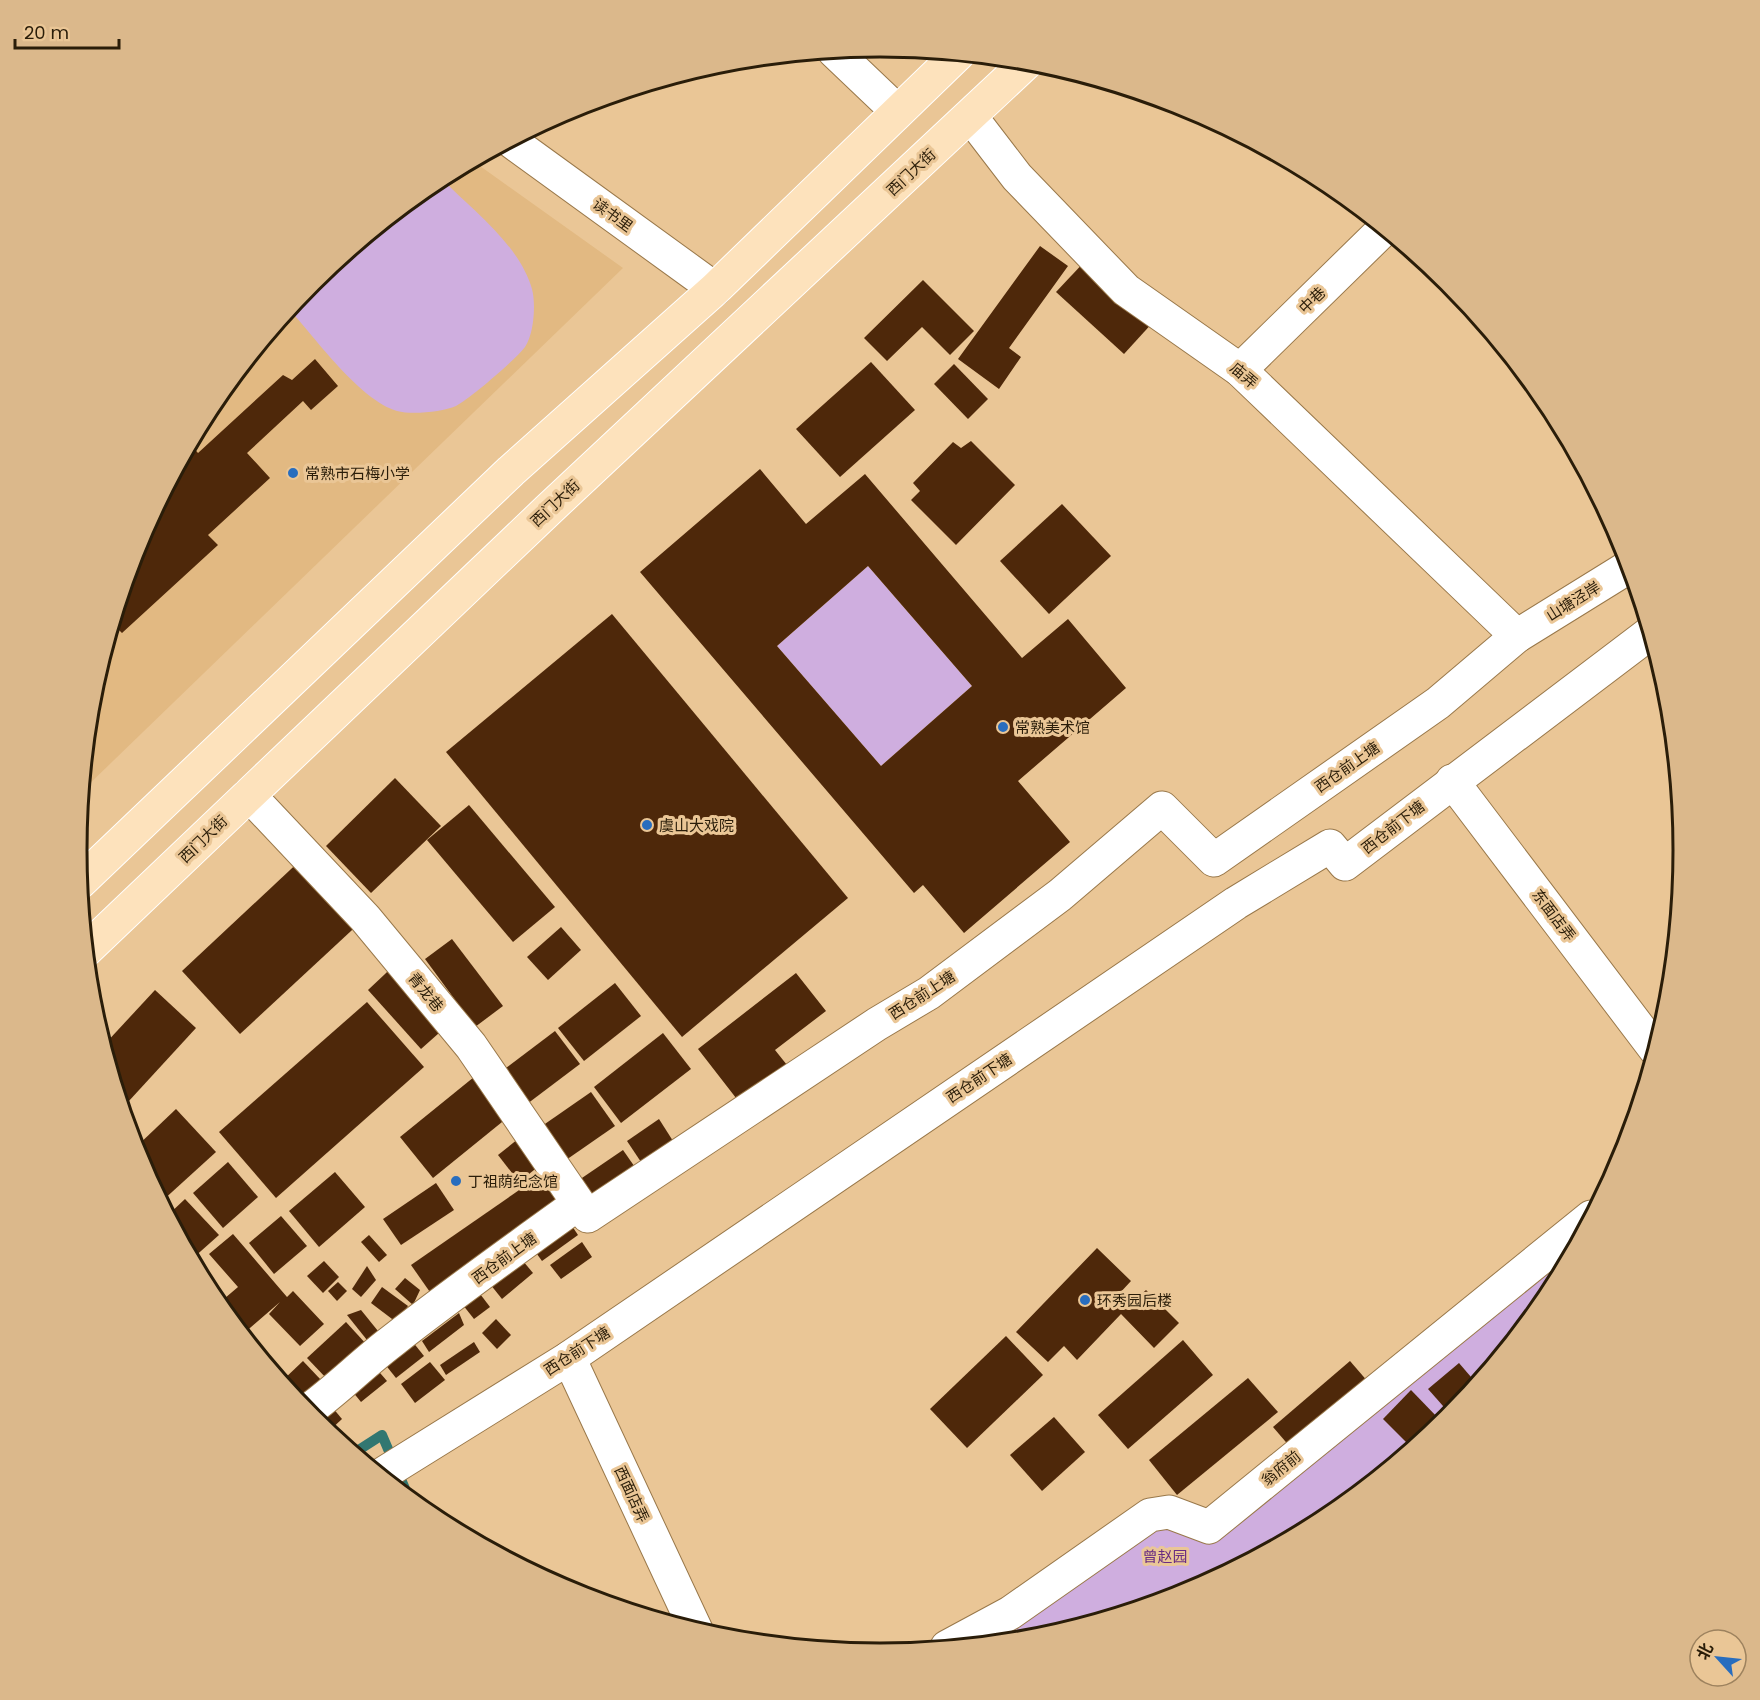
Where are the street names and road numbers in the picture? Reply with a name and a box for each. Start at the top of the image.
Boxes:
street label: 西门大街 [882,144,940,200]
street label: 读书里 [589,193,637,237]
street label: 中巷 [1294,282,1330,318]
street label: 庙弄 [1226,357,1262,393]
street label: 西门大街 [526,475,584,531]
street label: 山塘泾岸 [1542,576,1604,626]
street label: 西仓前上塘 [1310,737,1384,797]
street label: 西仓前下塘 [1357,796,1429,858]
street label: 西门大街 [174,811,232,867]
street label: 东面店弄 [1528,885,1580,945]
street label: 西仓前上塘 [885,966,959,1024]
street label: 青龙巷 [404,968,448,1016]
street label: 西仓前下塘 [942,1048,1016,1108]
street label: 西仓前上塘 [467,1227,541,1289]
street label: 西仓前下塘 [540,1322,614,1380]
street label: 翁府前 [1257,1446,1305,1490]
street label: 西面店弄 [610,1462,654,1526]

